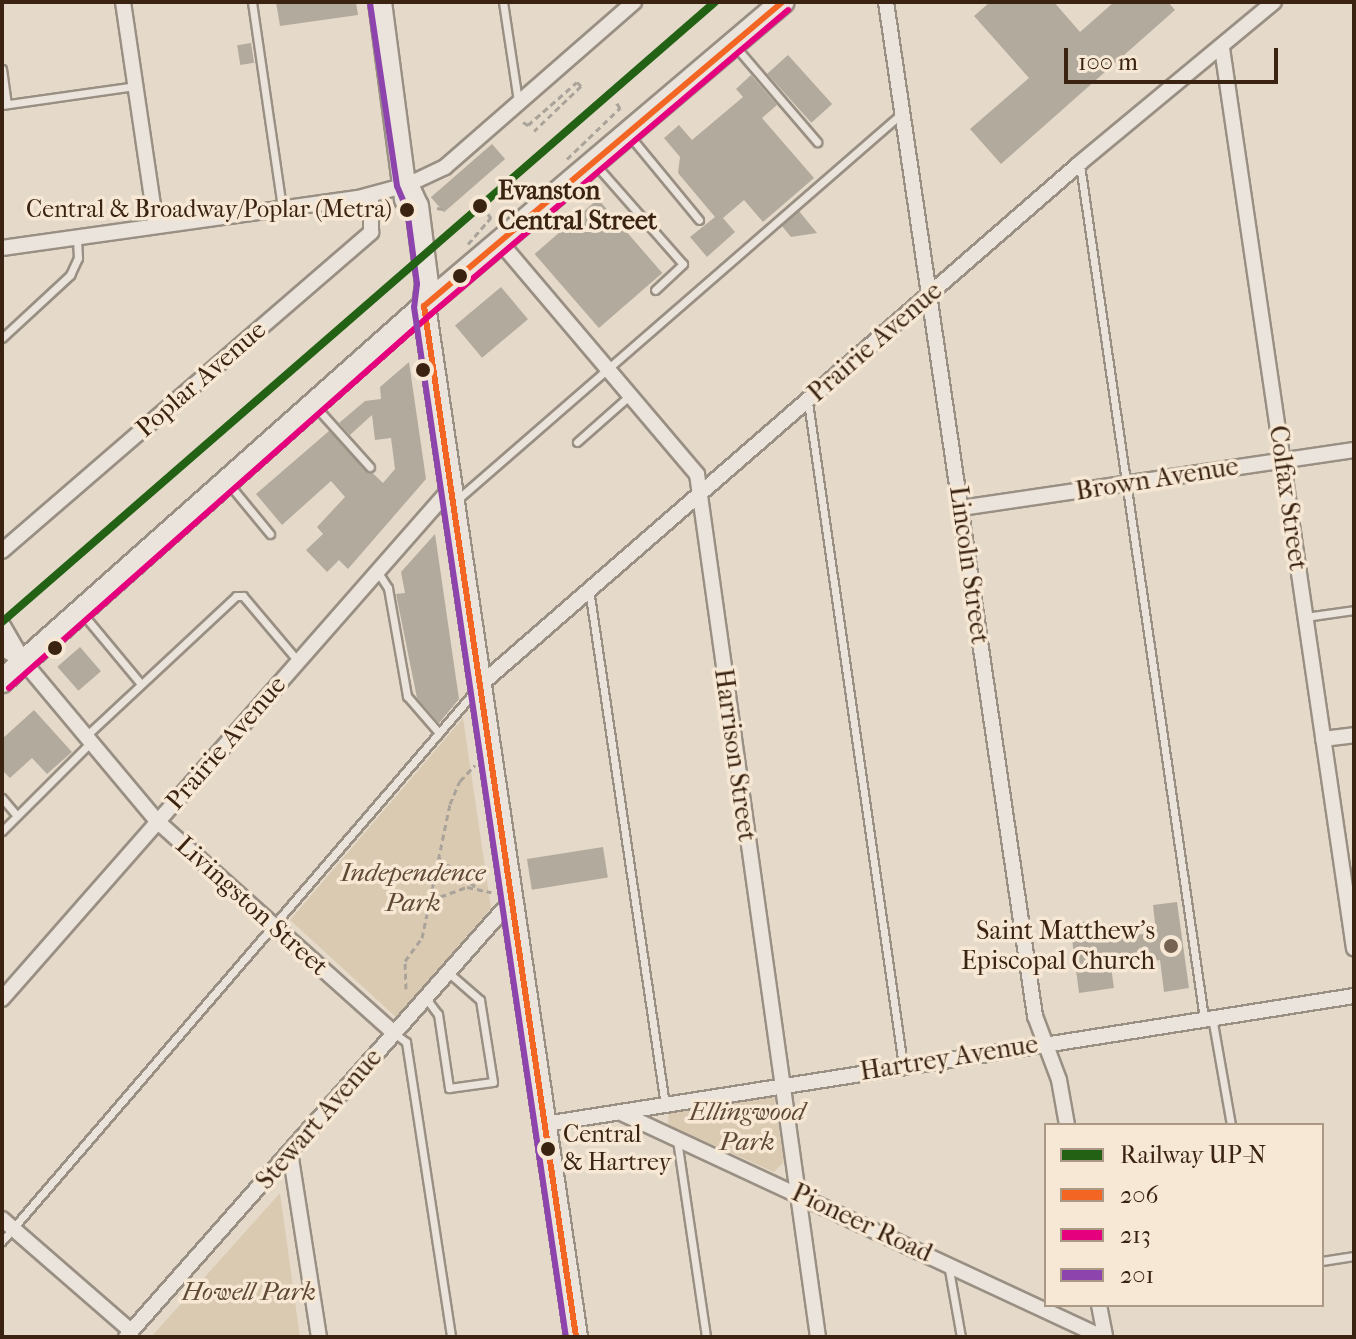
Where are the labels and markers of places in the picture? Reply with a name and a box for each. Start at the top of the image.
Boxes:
place label: Evanston Central Street [498,175,657,236]
marker: Evanston Central Street [469,195,491,217]
place label: Central & Broadway/Poplar (Metra) [26,196,392,224]
marker: Central & Broadway/Poplar (Metra) [399,202,415,218]
unlabelled marker [452,268,468,284]
unlabelled marker [415,362,431,378]
unlabelled marker [47,640,63,656]
place label: Saint Matthew's Episcopal Church [961,915,1155,976]
marker: Saint Matthew's Episcopal Church [1162,937,1180,955]
place label: Central & Hartrey [563,1121,671,1177]
marker: Central & Hartrey [540,1141,556,1157]

